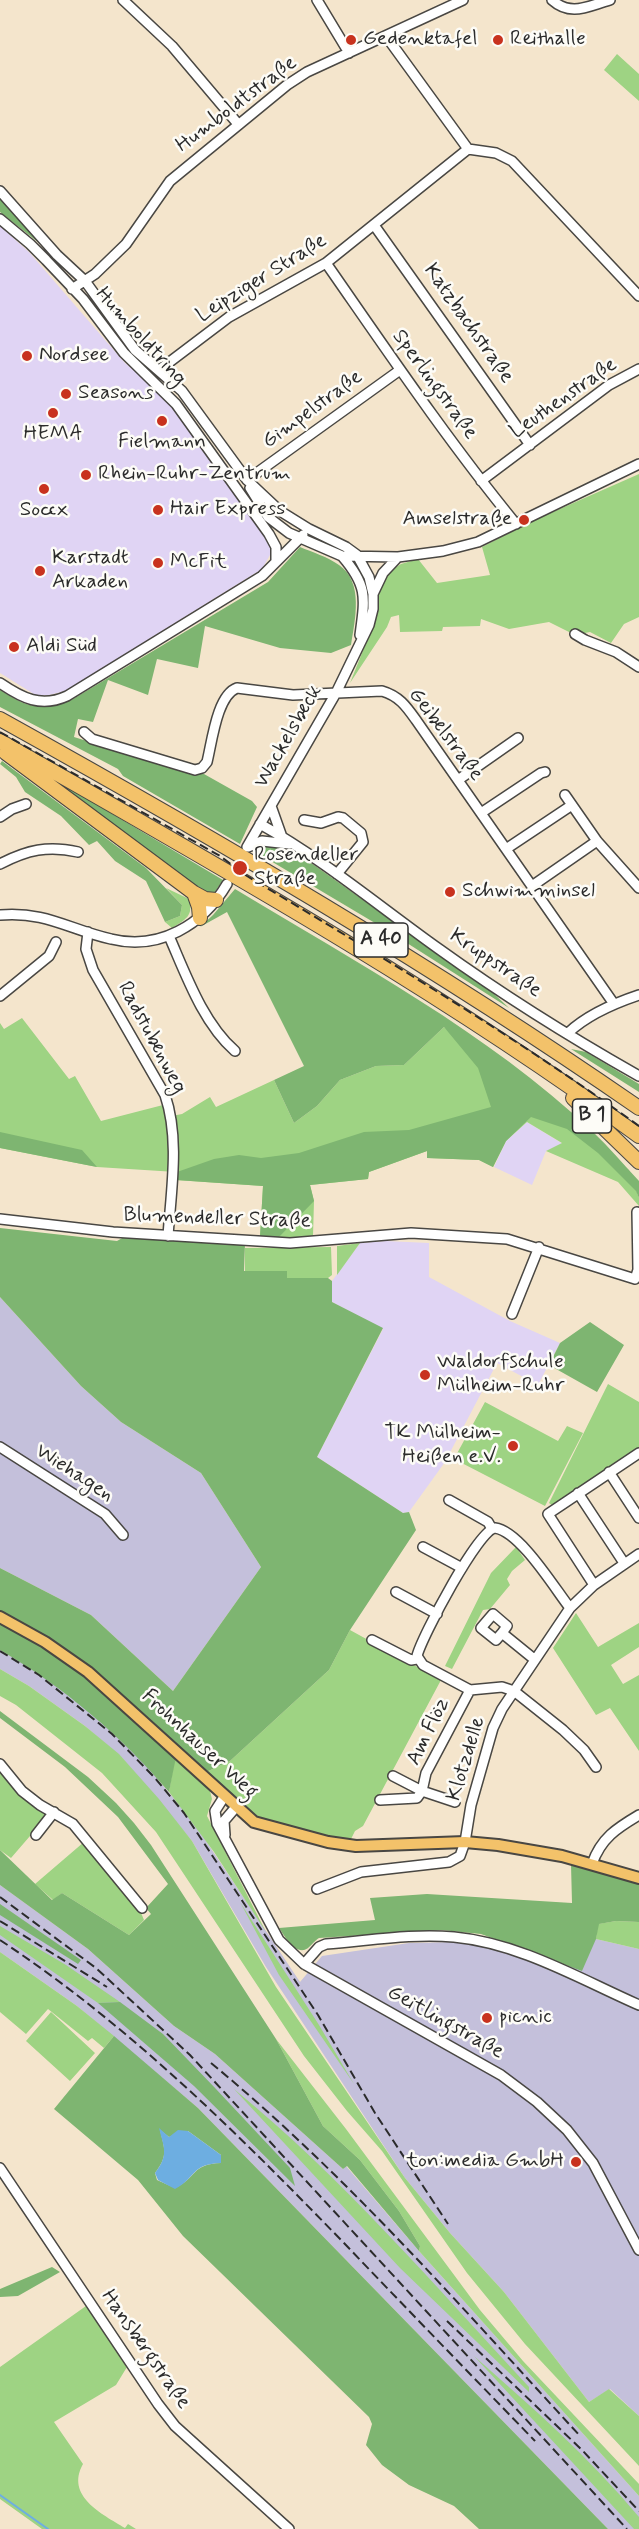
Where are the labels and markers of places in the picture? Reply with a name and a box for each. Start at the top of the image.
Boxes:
place label: Gedenktafel [363,27,478,53]
place label: Reithalle [510,27,586,53]
marker: Gedenktafel [344,33,358,47]
marker: Reithalle [491,33,505,47]
place label: Nordsee [39,343,109,369]
marker: Nordsee [20,349,34,363]
place label: Seasons [78,381,153,407]
marker: Seasons [59,387,73,401]
marker: HEMA [46,406,60,420]
marker: Fielmann [155,414,169,428]
place label: HEMA [24,422,82,448]
place label: Fielmann [118,430,206,456]
place label: Rhein-Ruhr-Zentrum [98,462,291,488]
marker: Rhein-Ruhr-Zentrum [79,468,93,482]
marker: Soccx [37,482,51,496]
place label: Hair Express [170,497,286,523]
place label: Soccx [20,498,68,524]
marker: Hair Express [151,503,165,517]
place label: Amselstraße [402,507,512,533]
marker: Amselstraße [517,513,531,527]
place label: Karstadt Arkaden [52,546,129,596]
place label: McFit [170,550,227,576]
marker: McFit [151,556,165,570]
marker: Karstadt Arkaden [33,564,47,578]
place label: Aldi Süd [26,634,97,660]
marker: Aldi Süd [7,640,21,654]
place label: Rosendeller Straße [254,843,359,893]
marker: Rosendeller Straße [231,859,249,877]
place label: Schwimminsel [462,879,595,905]
marker: Schwimminsel [443,885,457,899]
place label: Waldorfschule Mülheim-Ruhr [437,1350,565,1400]
marker: Waldorfschule Mülheim-Ruhr [418,1368,432,1382]
place label: TK Mülheim- Heißen e.V. [384,1421,501,1471]
marker: TK Mülheim- Heißen e.V. [506,1439,520,1453]
place label: picnic [499,2005,552,2031]
marker: picnic [480,2011,494,2025]
place label: ton:media GmbH [406,2149,564,2175]
marker: ton:media GmbH [569,2155,583,2169]

